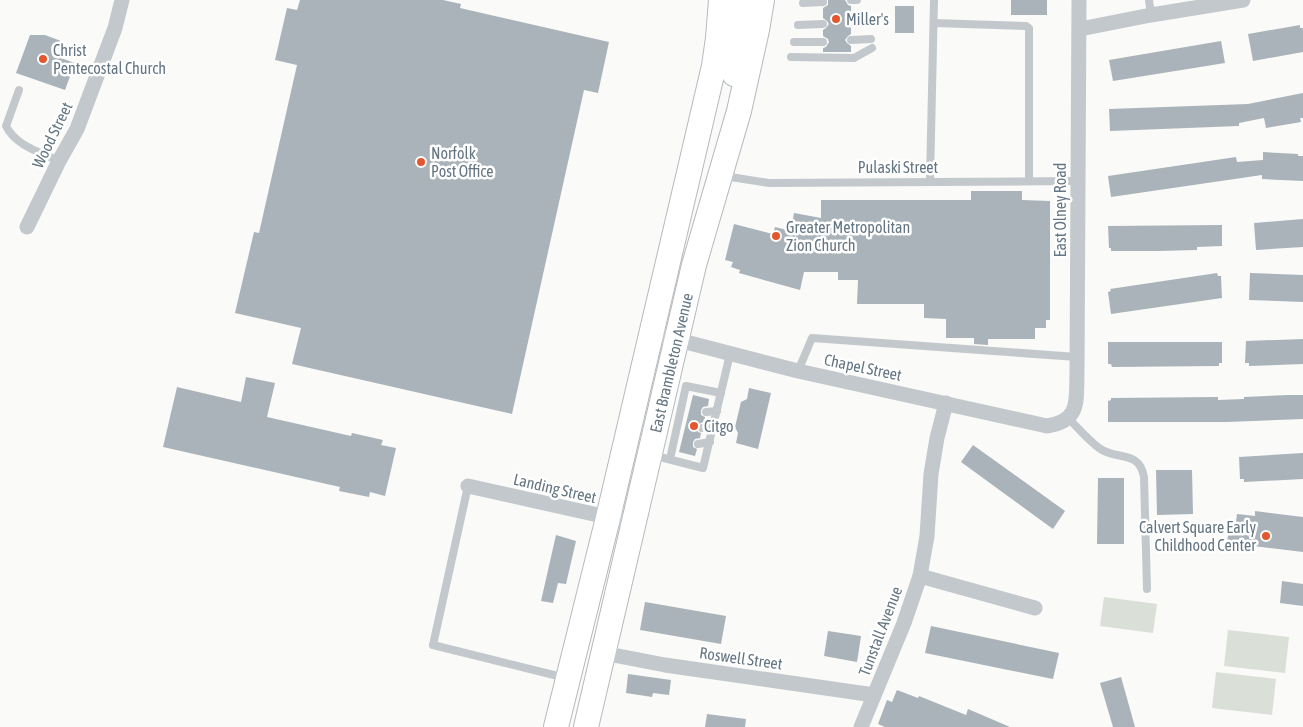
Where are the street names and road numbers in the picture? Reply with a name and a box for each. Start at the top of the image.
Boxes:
street label: Wood Street [28,99,76,171]
street label: Pulaski Street [858,158,939,176]
street label: East Olney Road [1051,163,1070,257]
street label: East Brambleton Avenue [646,291,696,434]
street label: Chapel Street [822,350,904,385]
street label: Landing Street [512,470,599,507]
street label: Tunstall Avenue [855,584,905,678]
street label: Roswell Street [698,643,784,673]

